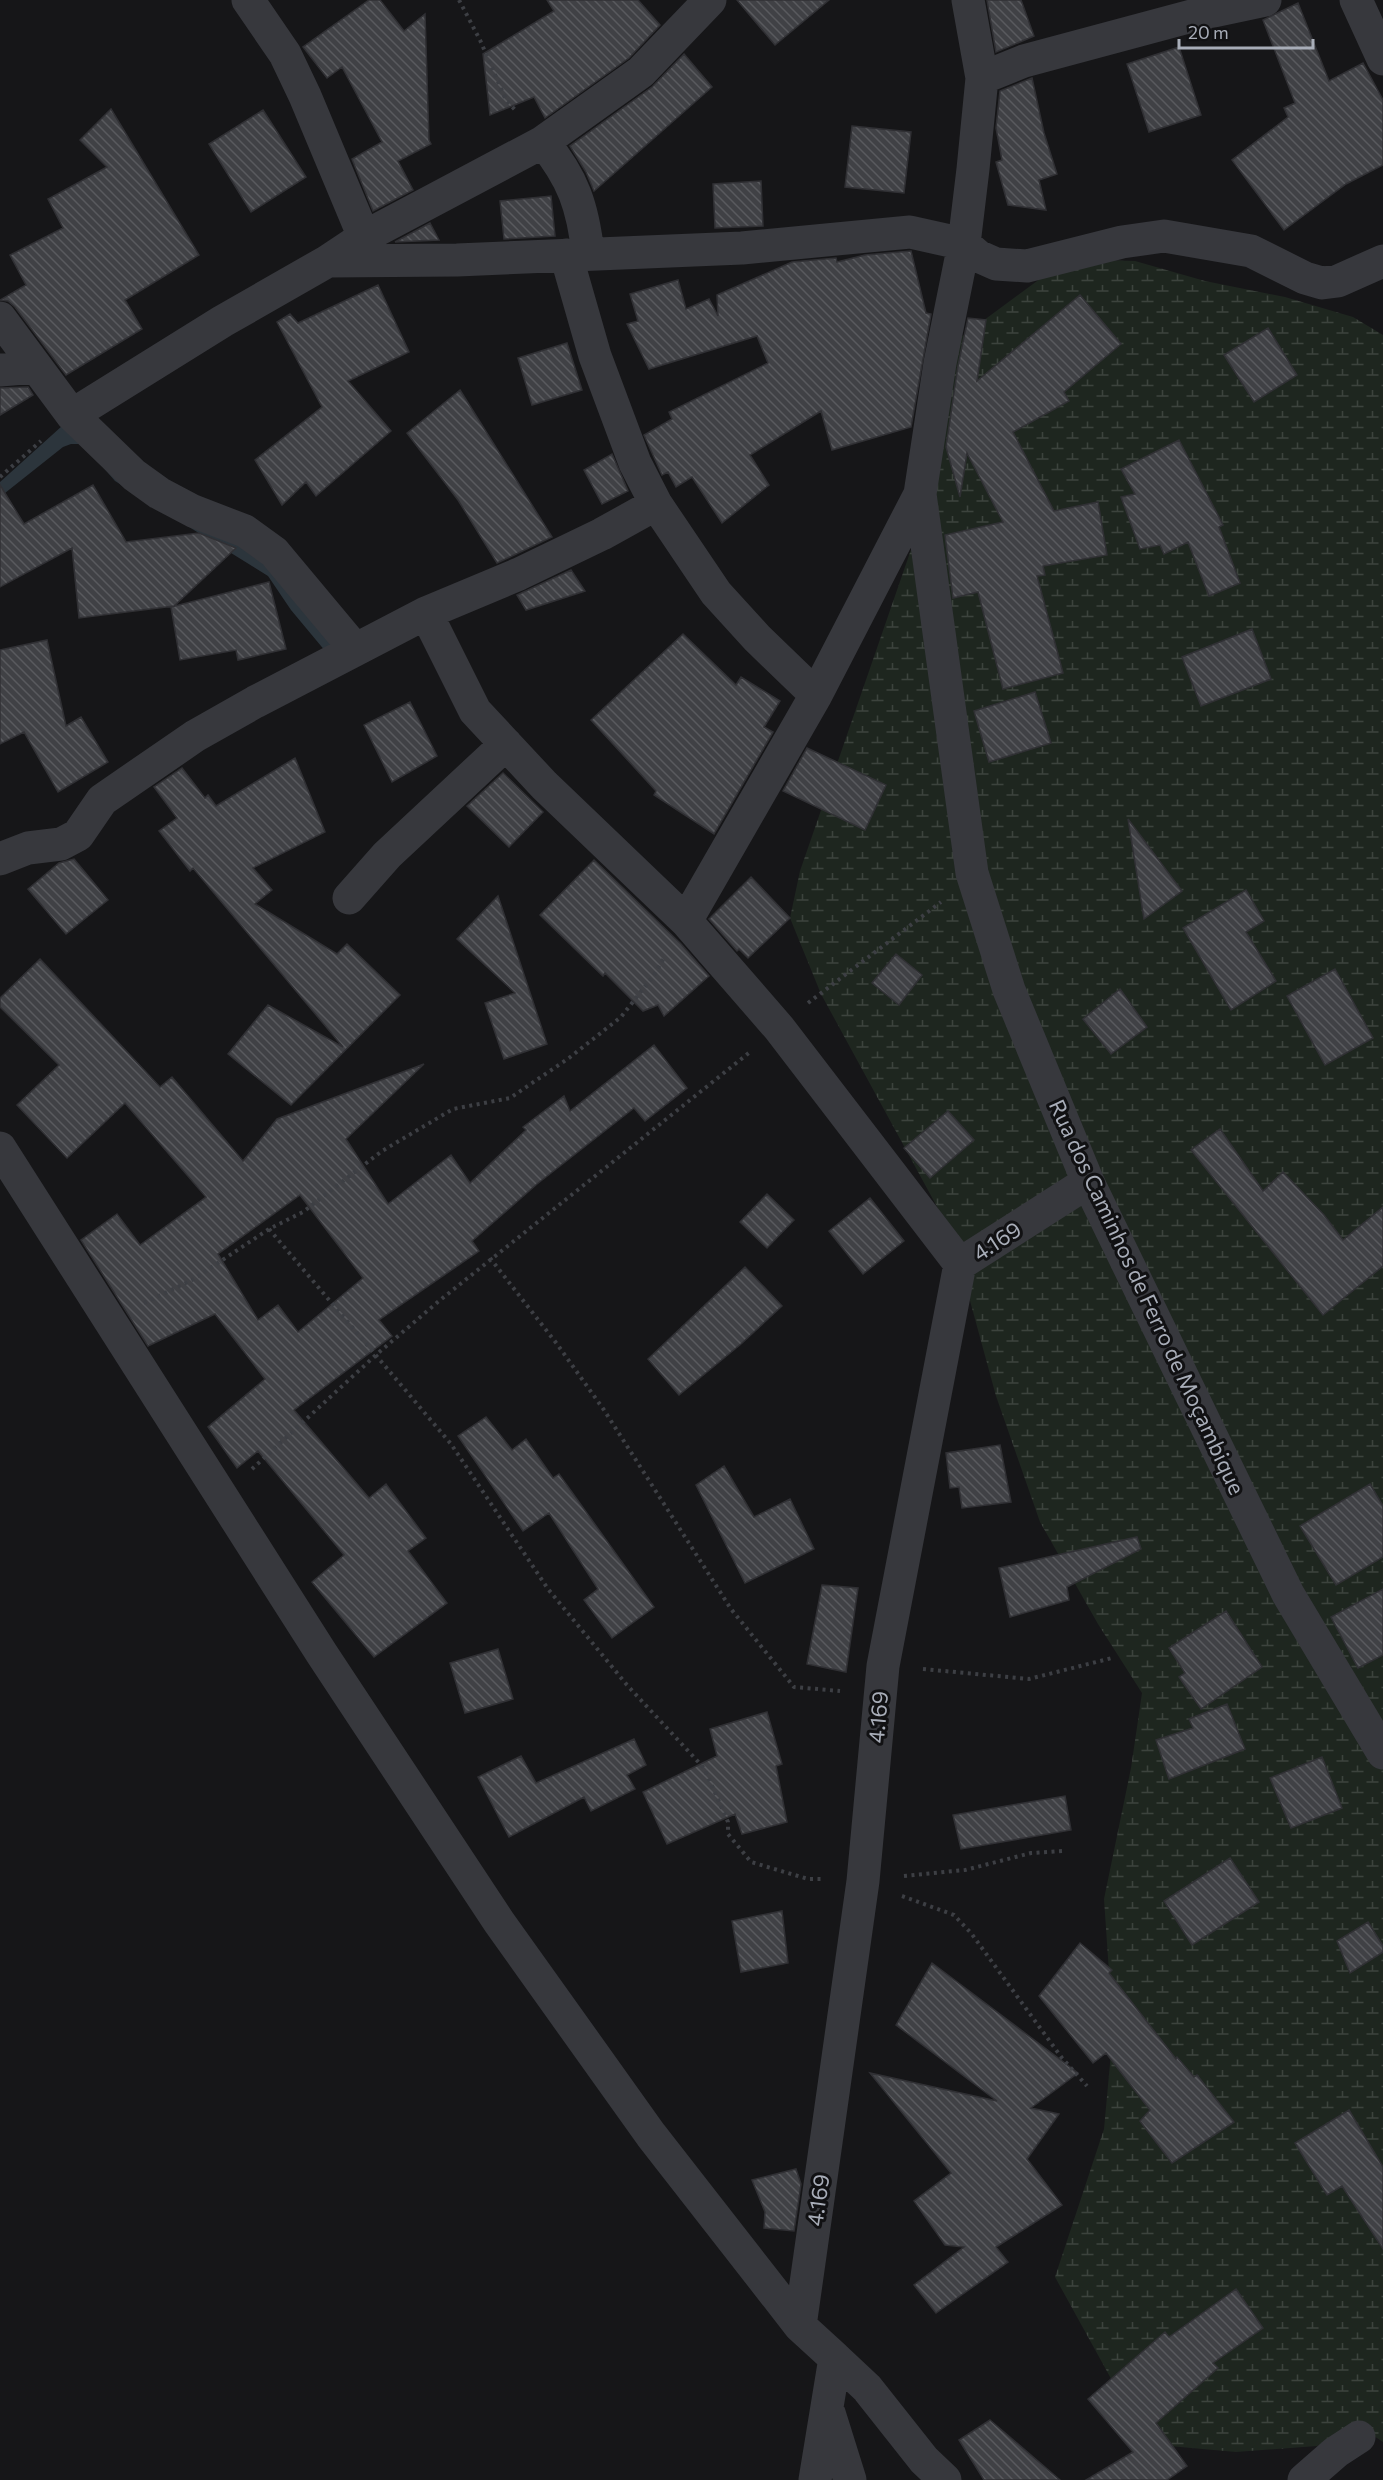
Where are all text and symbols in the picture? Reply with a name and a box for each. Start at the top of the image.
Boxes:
scale bar [1179,12,1312,50]
text: 20 m [1188,21,1229,43]
street label: Rua dos Caminhos de Ferro de Moçambique [1044,1095,1251,1499]
street label: 4.169 [967,1215,1026,1266]
street label: 4.169 [862,1690,893,1744]
street label: 4.169 [800,2172,835,2228]

